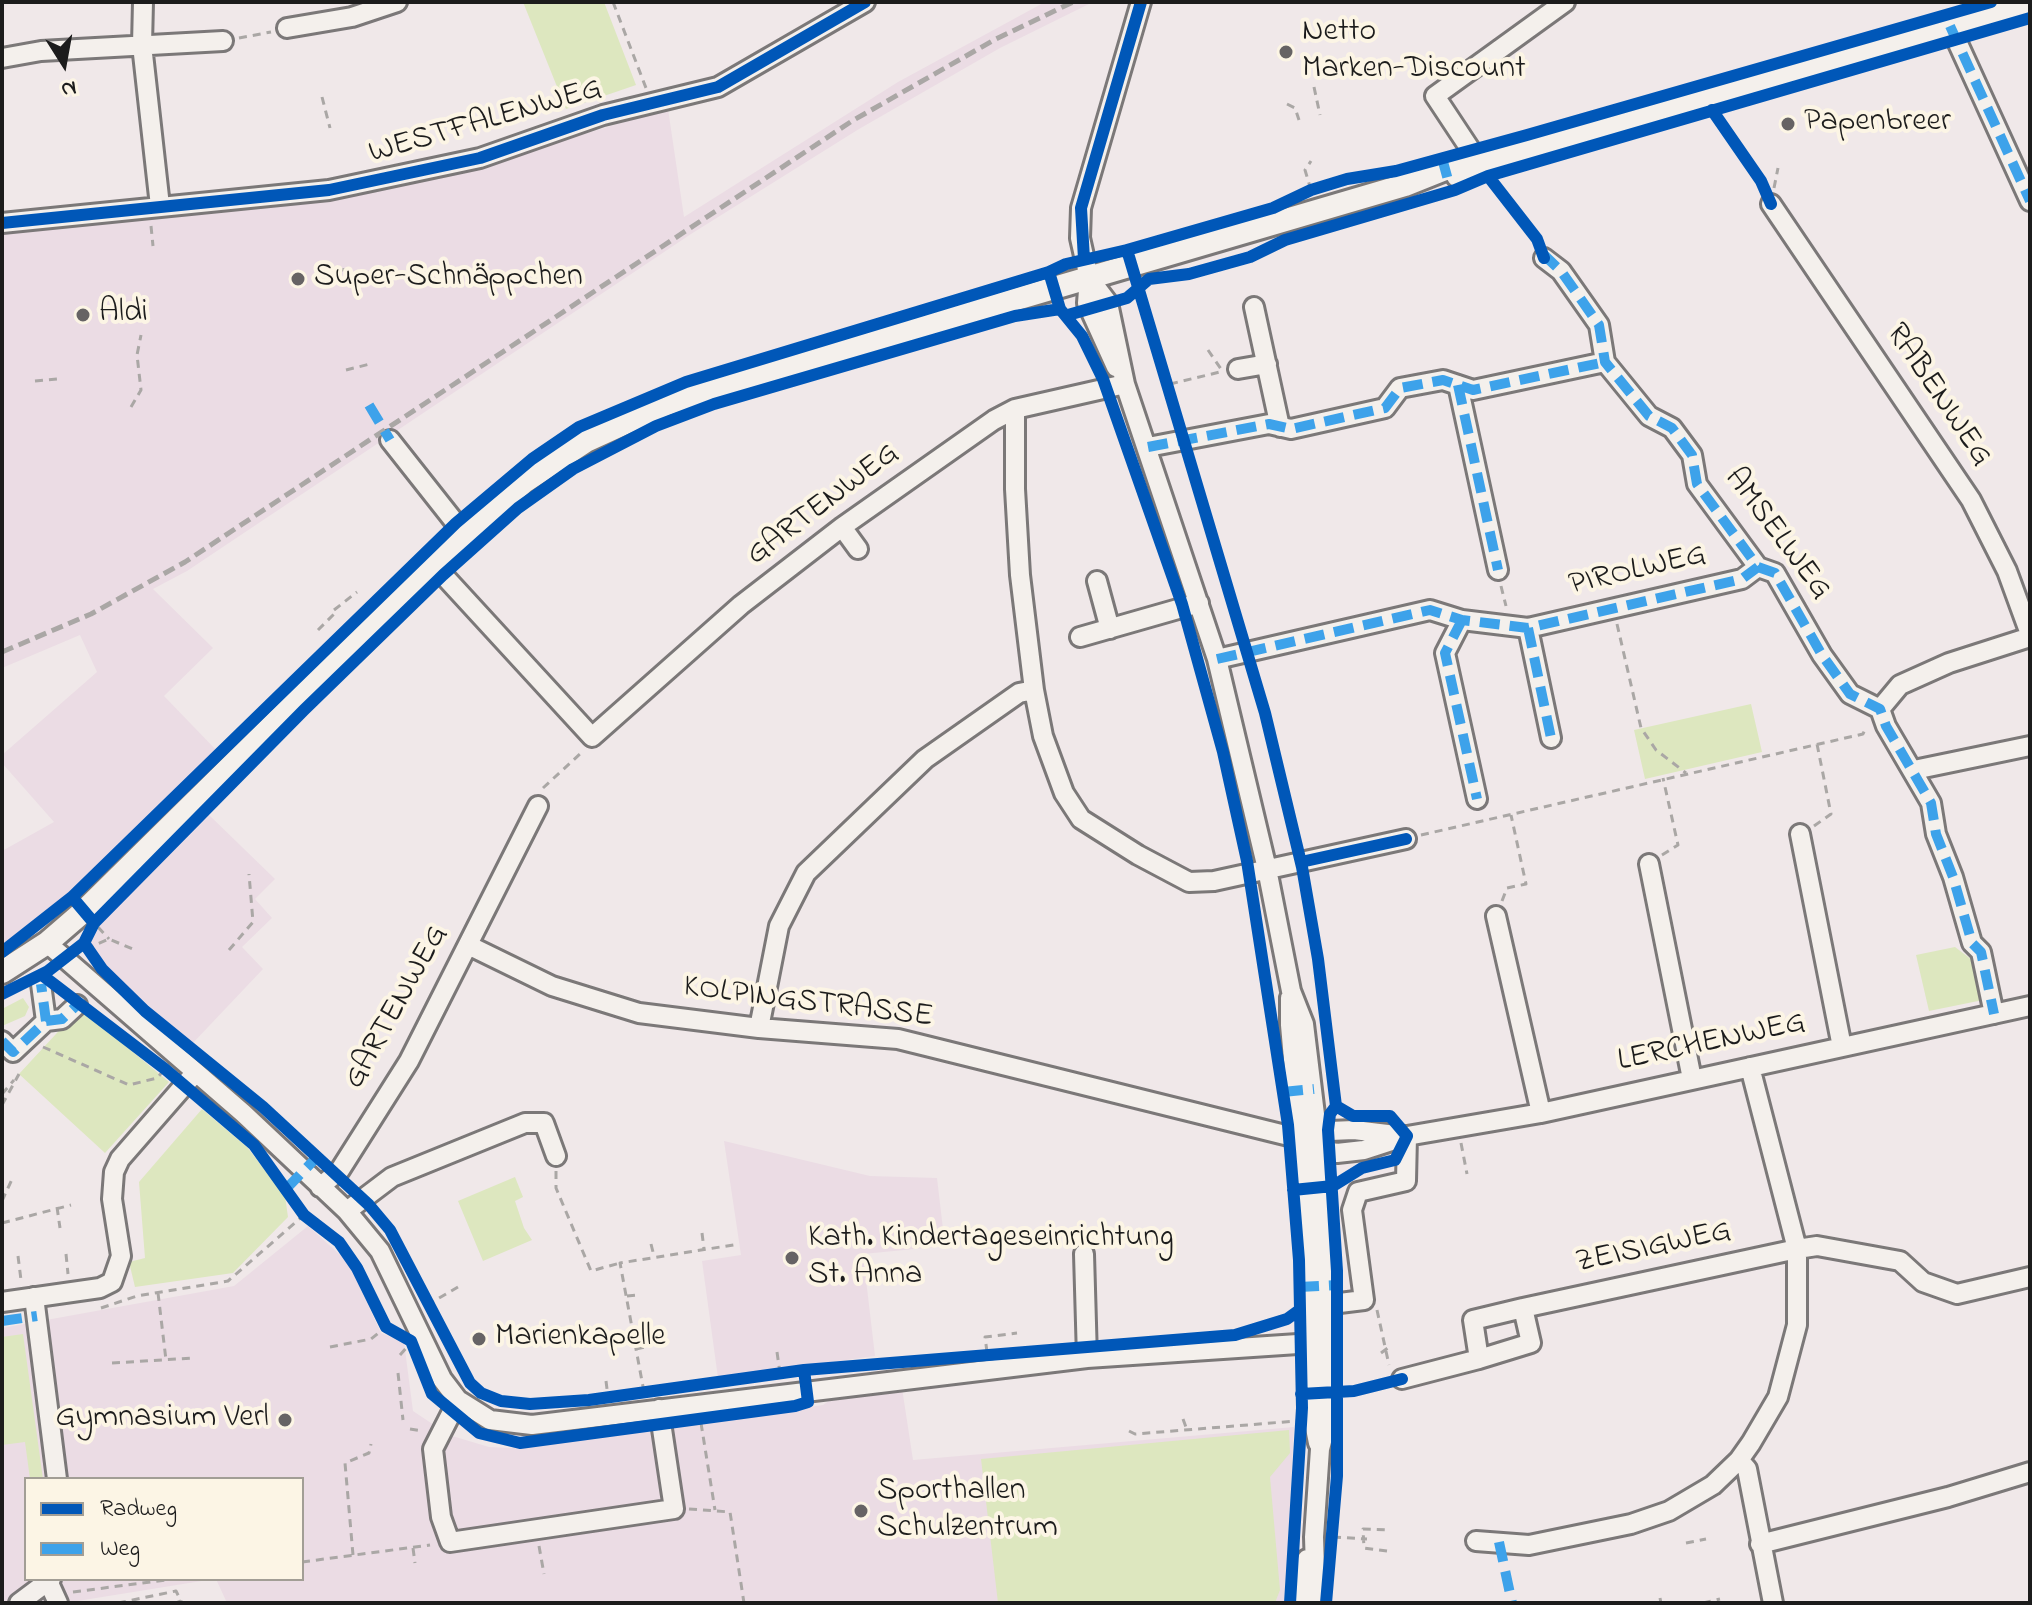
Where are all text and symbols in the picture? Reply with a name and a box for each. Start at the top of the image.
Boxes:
place label: Netto Marken-Discount [1302,15,1526,90]
north arrow [24,24,104,104]
marker: Netto Marken-Discount [1277,43,1295,61]
text: N [58,70,79,105]
street label: WESTFALENWEG [365,71,607,175]
place label: Papenbreer [1804,105,1951,143]
marker: Papenbreer [1779,115,1797,133]
place label: Super-Schnäppchen [314,260,583,298]
marker: Super-Schnäppchen [289,270,307,288]
place label: Aldi [99,296,148,334]
marker: Aldi [74,306,92,324]
street label: RABENWEG [1875,317,1999,475]
street label: GARTENWEG [740,436,908,576]
street label: AMSELWEG [1714,461,1838,609]
street label: PIROLWEG [1566,538,1710,606]
street label: GARTENWEG [337,920,459,1096]
street label: KOLPINGSTRASSE [681,970,935,1038]
street label: LERCHENWEG [1615,1005,1809,1083]
street label: ZEISIGWEG [1573,1214,1735,1284]
place label: Kath. Kindertageseinrichtung St. Anna [808,1221,1174,1296]
marker: Kath. Kindertageseinrichtung St. Anna [783,1249,801,1267]
place label: Marienkapelle [495,1320,666,1358]
marker: Marienkapelle [470,1330,488,1348]
place label: Gymnasium Verl [55,1401,269,1439]
marker: Gymnasium Verl [276,1411,294,1429]
place label: Sporthallen Schulzentrum [877,1474,1058,1549]
legend [24,1477,304,1581]
text: Radweg [100,1492,177,1527]
marker: Sporthallen Schulzentrum [852,1502,870,1520]
text: Weg [100,1532,140,1567]

